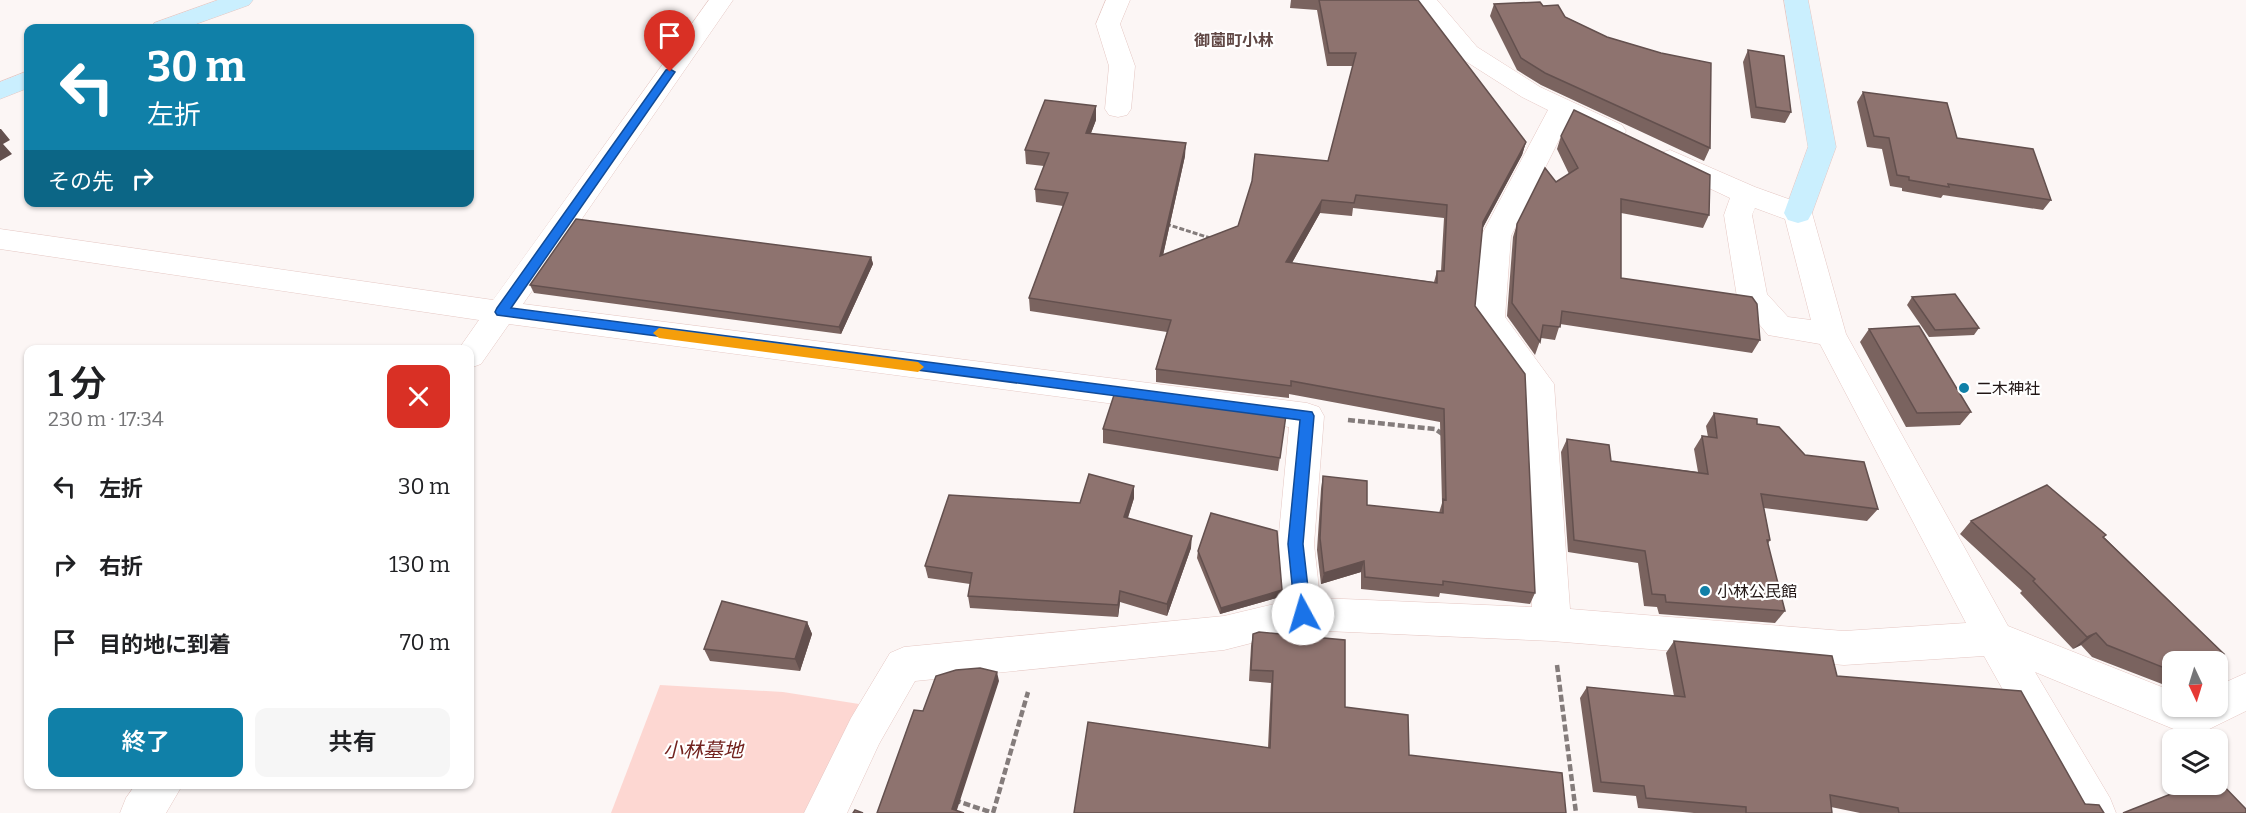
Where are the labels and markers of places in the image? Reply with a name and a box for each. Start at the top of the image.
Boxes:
pin [644,10,695,72]
place label: 二木神社 [1976,379,2040,398]
marker: 二木神社 [1957,381,1971,395]
place label: 小林公民館 [1717,582,1797,601]
marker: 小林公民館 [1698,584,1712,598]

